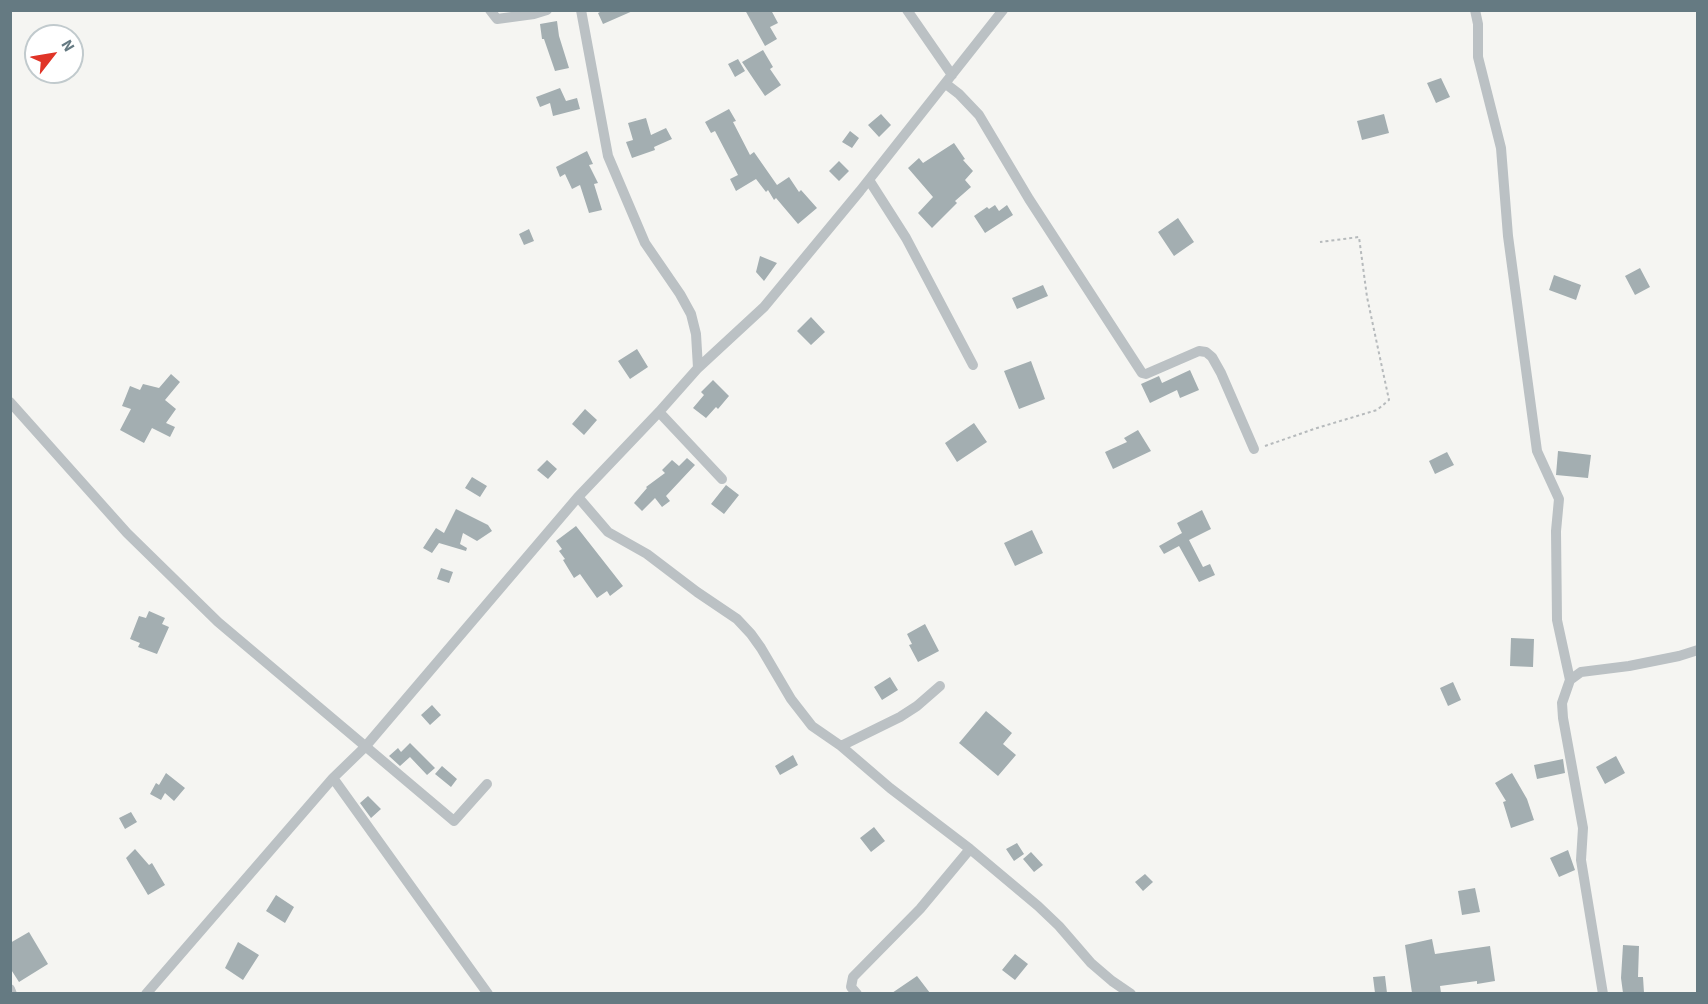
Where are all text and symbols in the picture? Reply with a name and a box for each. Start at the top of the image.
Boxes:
north arrow [24,24,84,84]
text: N [56,36,80,56]

